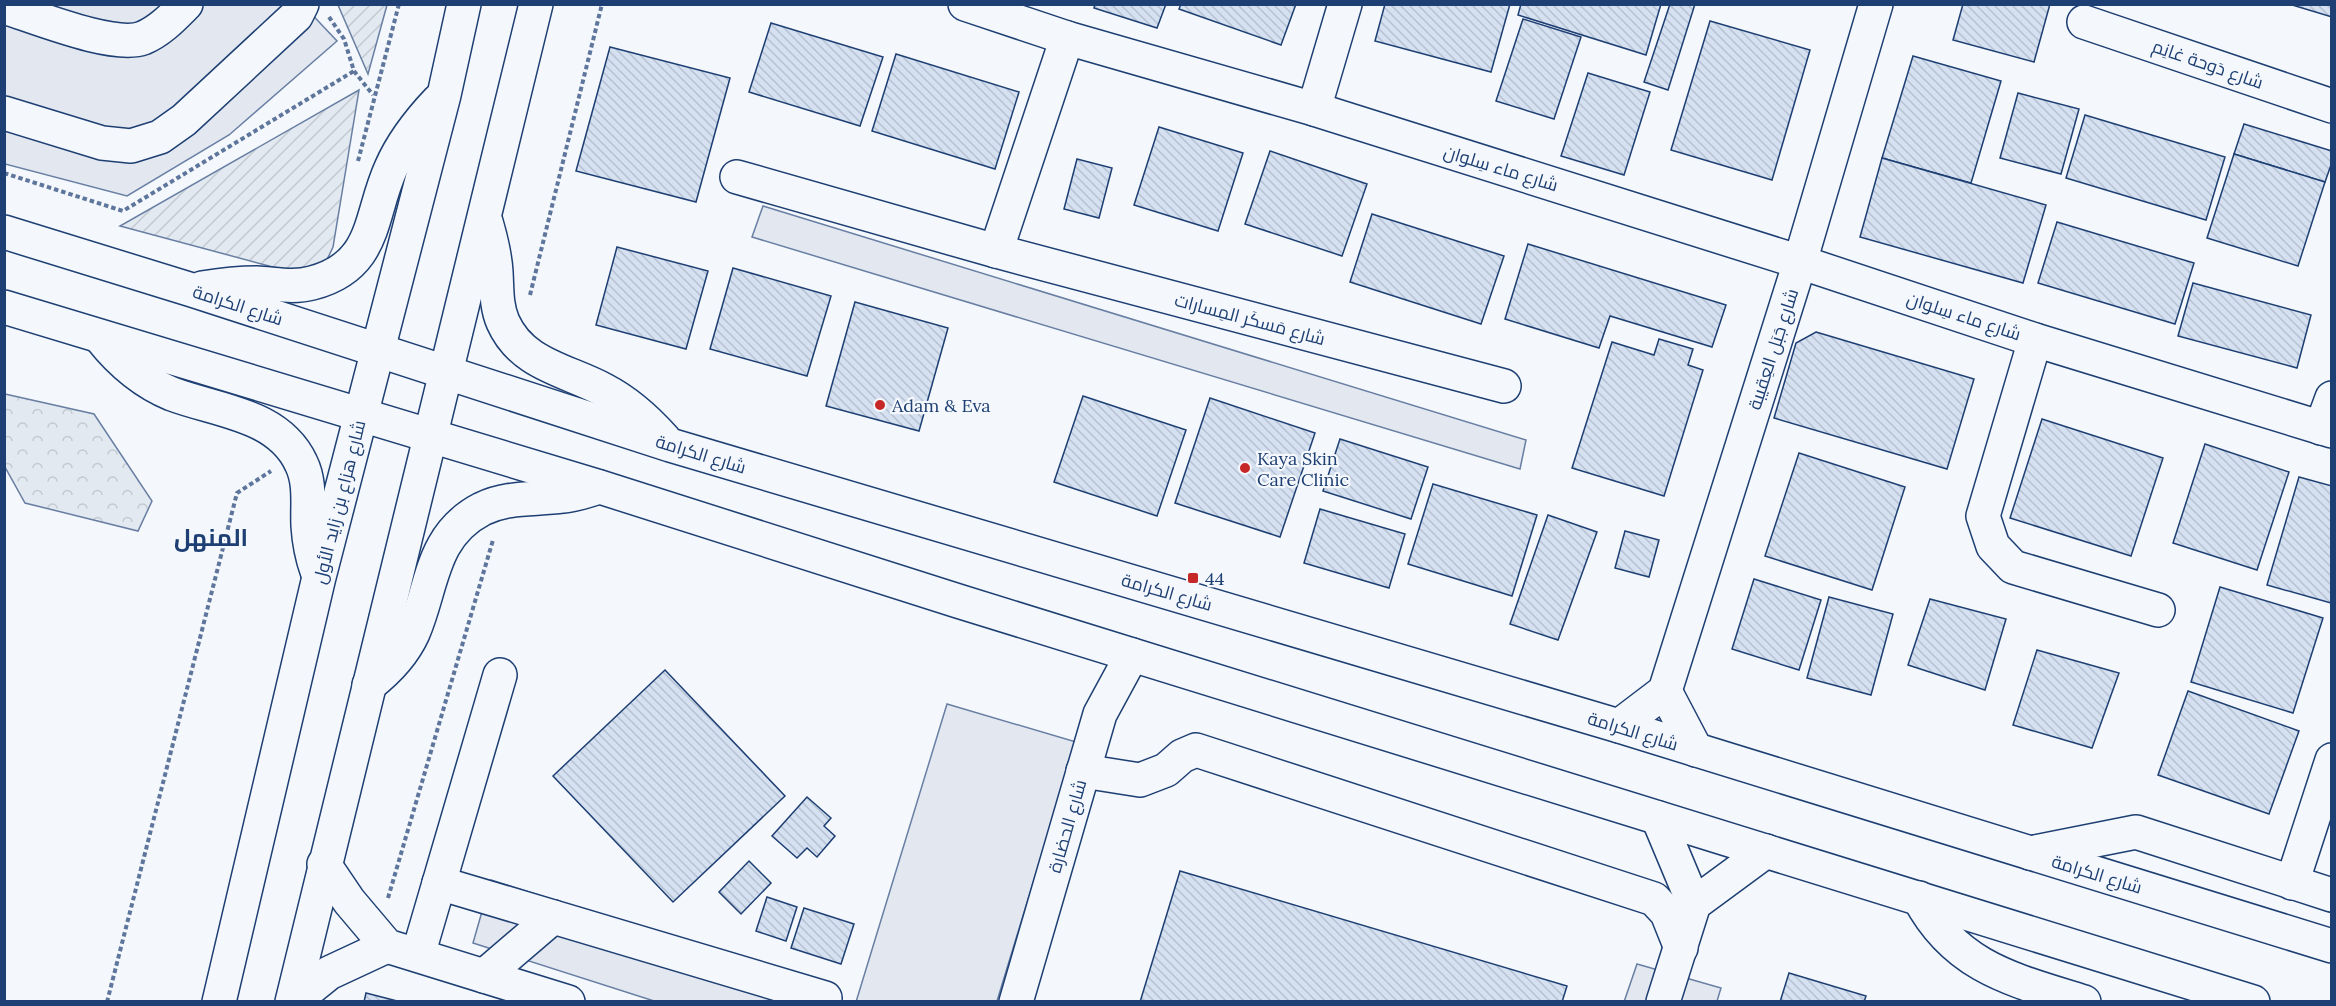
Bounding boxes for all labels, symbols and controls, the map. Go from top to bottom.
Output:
street label: شارع دَوحة غانِم [2149,34,2267,95]
street label: شارع ماء سِلوان [1441,140,1561,197]
street label: شارع الكرامة [190,280,286,331]
street label: شارع جَبَل العِقيبة [1743,286,1804,413]
street label: شارع ماء سِلوان [1904,287,2024,346]
street label: شارع مَسكَر المِسارات [1172,288,1328,351]
place label: Adam & Eva [891,394,991,417]
marker: Adam & Eva [873,398,887,412]
street label: شارع هزاع بن زايد الأول [308,418,371,587]
street label: شارع الكرامة [653,429,749,480]
place label: Kaya Skin Care Clinic [1257,447,1349,491]
marker: Kaya Skin Care Clinic [1238,461,1252,475]
district label: المنهل [174,522,248,553]
place label: 44 [1205,567,1225,590]
street label: شارع الكرامة [1119,568,1215,617]
marker: 44 [1186,571,1200,585]
street label: شارع الكرامة [1585,706,1681,757]
street label: شارع الحضارة [1043,777,1092,876]
street label: شارع الكرامة [2049,849,2145,900]

